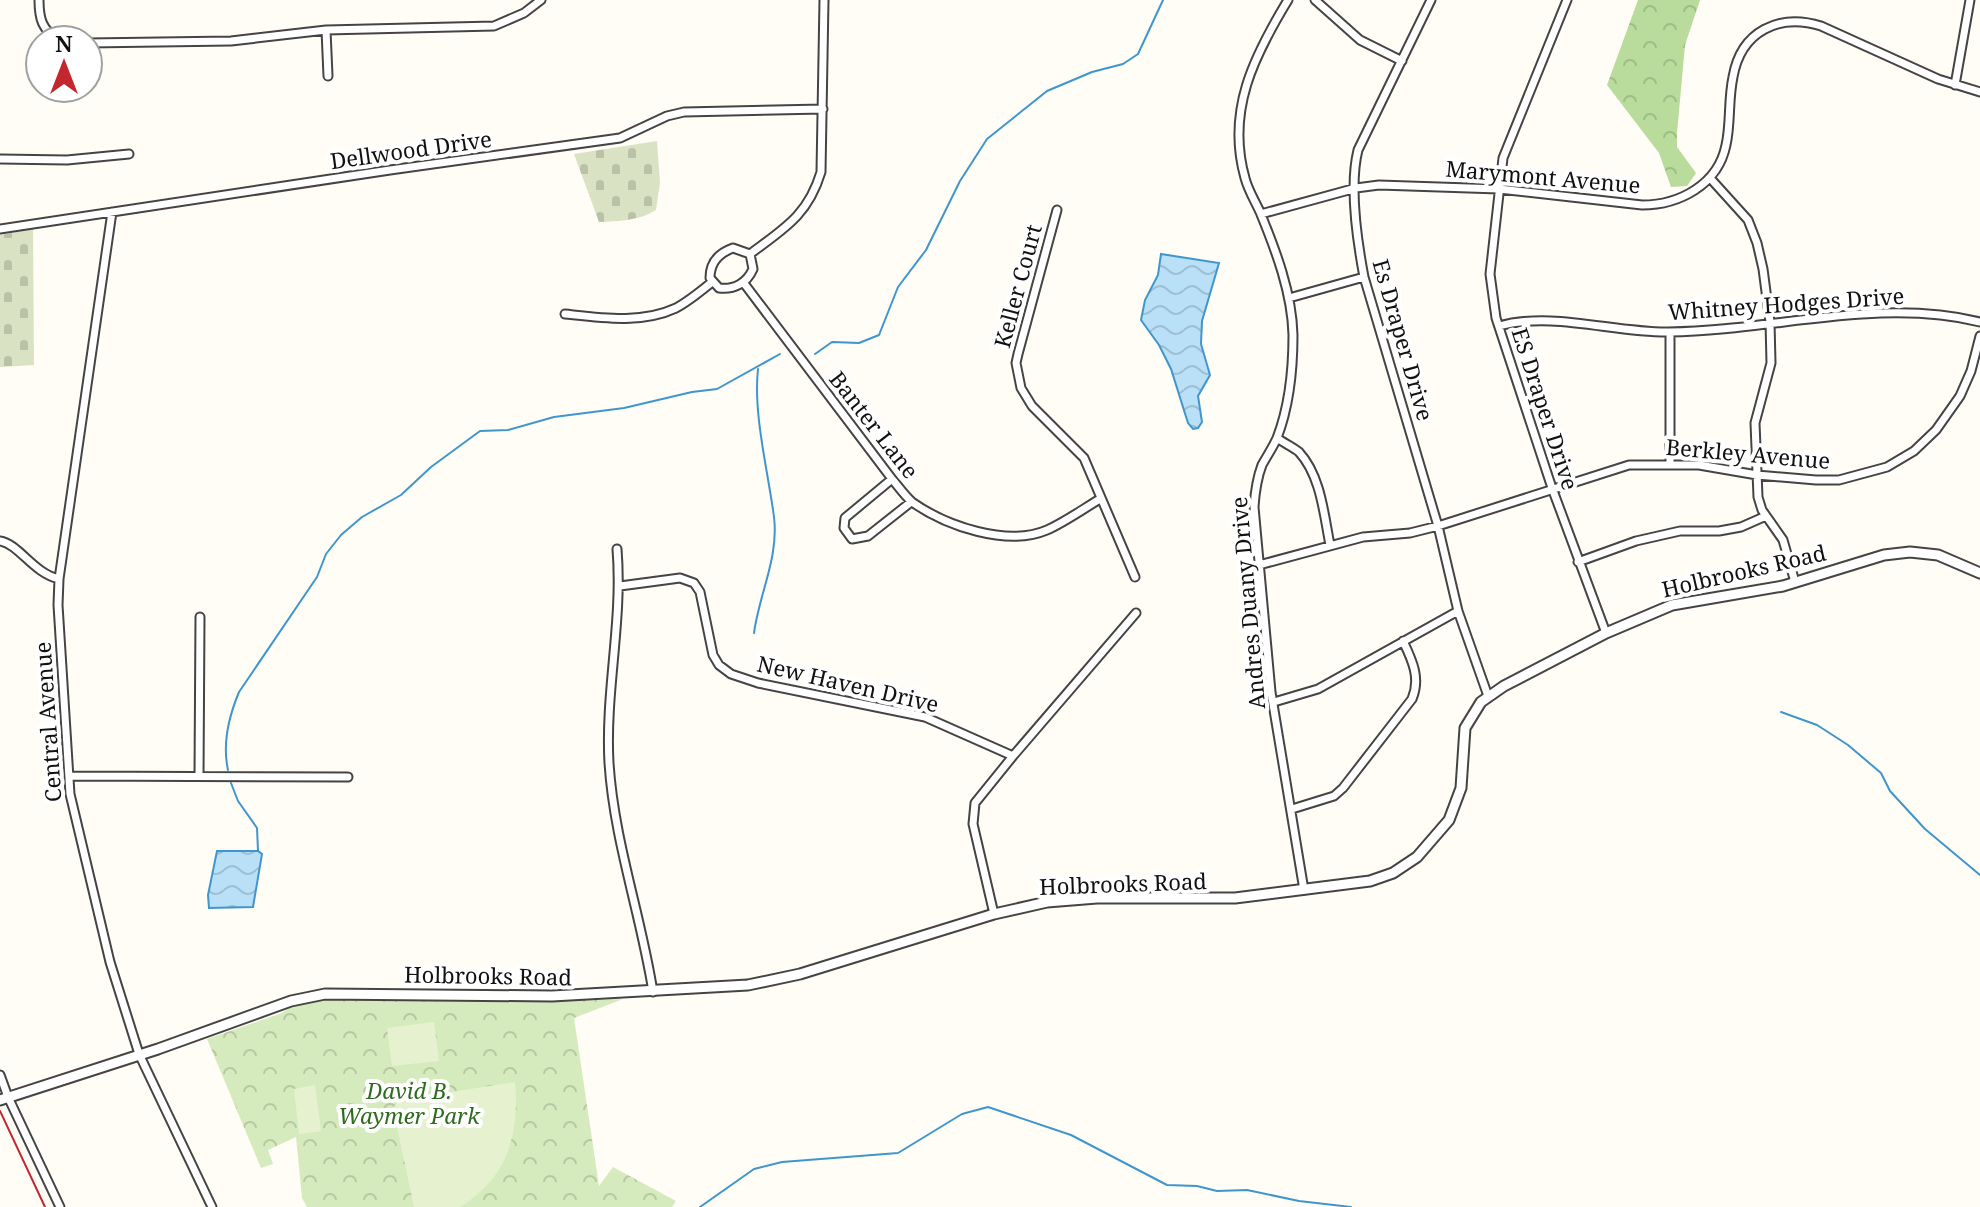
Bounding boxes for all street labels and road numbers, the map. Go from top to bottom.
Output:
street label: Dellwood Drive [328,123,494,175]
street label: Marymont Avenue [1444,153,1642,199]
street label: Keller Court [986,221,1048,351]
street label: Es Draper Drive [1367,255,1441,424]
street label: Whitney Hodges Drive [1667,280,1905,326]
street label: ES Draper Drive [1506,324,1586,494]
street label: Banter Lane [823,364,926,484]
street label: Berkley Avenue [1665,431,1831,475]
street label: Andres Duany Drive [1223,496,1271,711]
street label: Holbrooks Road [1659,536,1829,604]
street label: Central Avenue [26,641,68,803]
street label: New Haven Drive [755,648,942,718]
street label: Holbrooks Road [1039,865,1208,901]
street label: Holbrooks Road [404,959,573,991]

